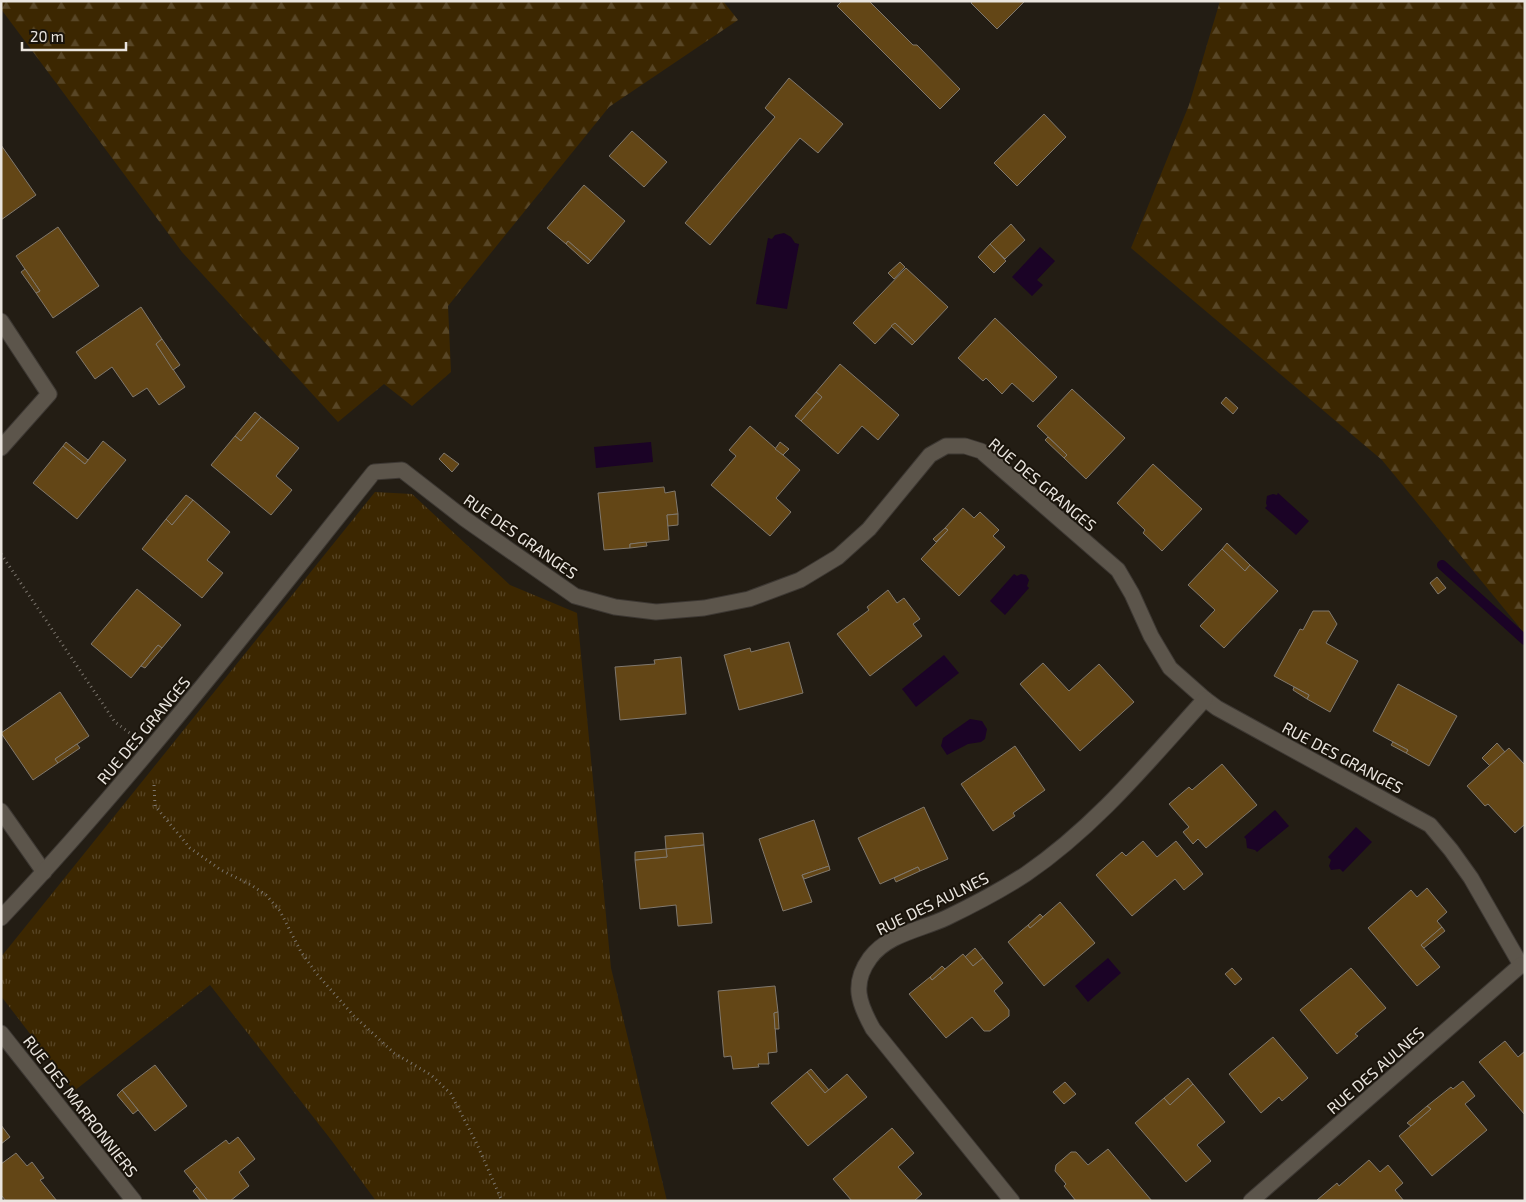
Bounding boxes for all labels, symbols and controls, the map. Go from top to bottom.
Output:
scale bar [22,20,126,52]
text: 20 m [30,27,64,45]
street label: RUE DES GRANGES [985,434,1101,534]
street label: RUE DES GRANGES [461,490,581,582]
street label: RUE DES GRANGES [93,672,193,788]
street label: RUE DES GRANGES [1279,717,1407,797]
street label: RUE DES AULNES [873,868,991,938]
street label: RUE DES AULNES [1322,1023,1428,1117]
street label: RUE DES MARRONNIERS [20,1032,142,1181]

